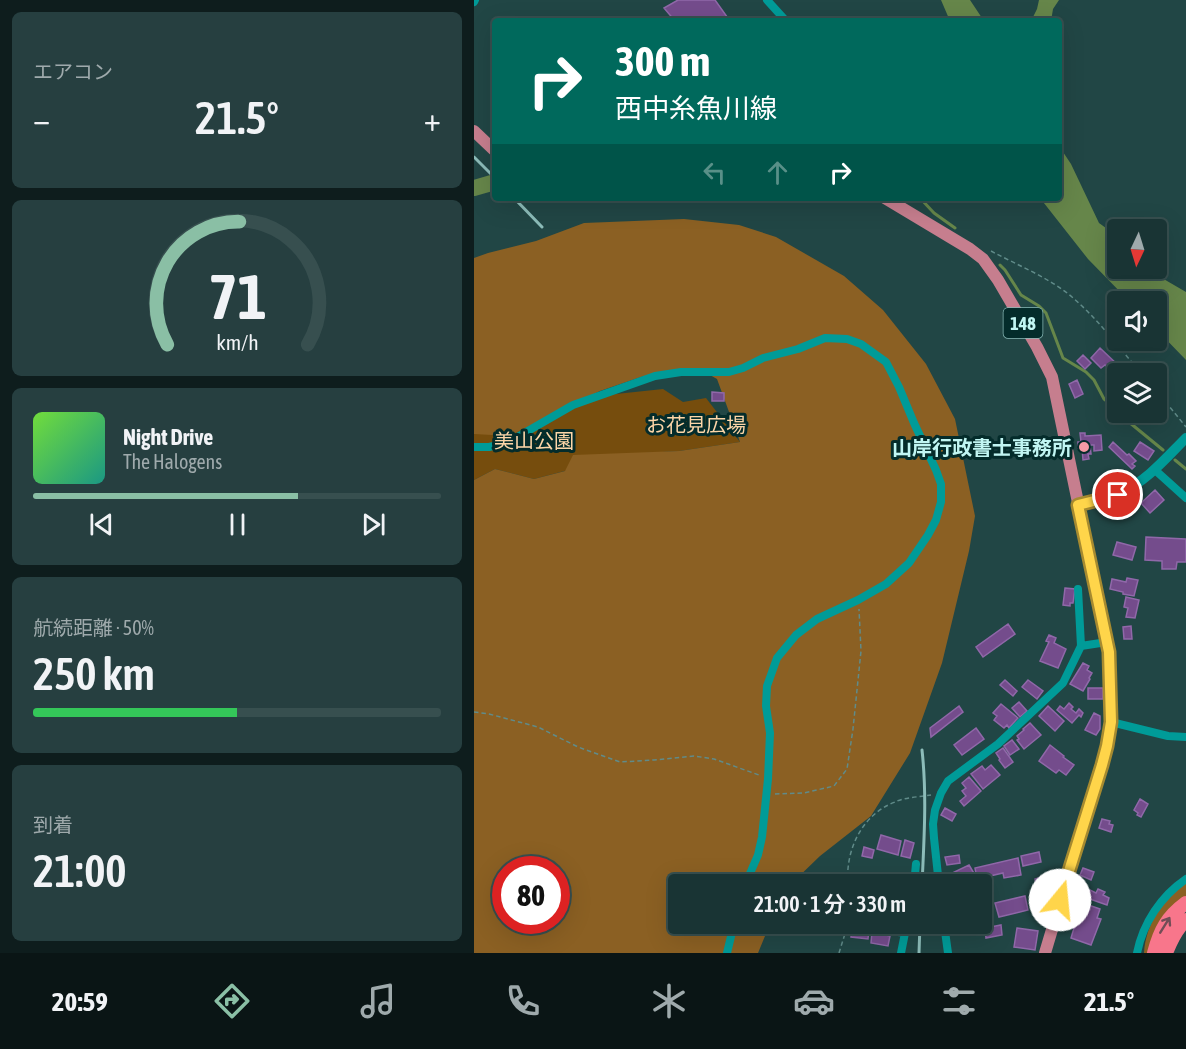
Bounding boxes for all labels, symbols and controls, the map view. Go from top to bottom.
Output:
text: 300 m [615,37,710,85]
icon: right [516,42,594,120]
text: エアコン [33,60,113,83]
text: 21.5° [195,92,279,144]
text: 西中糸魚川線 [615,93,777,124]
text: − [33,100,50,138]
text: + [424,100,441,138]
icon: left [698,156,731,189]
icon: ahead [761,156,794,189]
icon: right [824,156,857,189]
north arrow [1107,219,1167,279]
map controls [1107,219,1167,423]
text: 71 [208,261,266,332]
button: sound [1107,291,1167,351]
road number: 148 [1004,308,1042,338]
text: km/h [216,331,258,356]
button: layers [1107,363,1167,423]
park label: お花見広場 [646,413,746,436]
text: Night Drive [123,424,213,450]
park label: 美山公園 [494,429,574,452]
place label: 山岸行政書士事務所 [892,436,1072,459]
marker: 山岸行政書士事務所 [1077,440,1091,454]
text: The Halogens [123,450,222,473]
pin [1092,469,1143,520]
icon: arrive [1101,478,1134,511]
icon: previous [85,508,118,541]
icon: pause [221,508,254,541]
icon: next [357,508,390,541]
text: 航続距離 · 50% [33,616,154,639]
text: 250 km [33,648,155,700]
text: 到着 [33,813,73,836]
text: 21:00 [33,845,127,897]
speed limit sign: 80 [492,856,570,934]
position arrow [1028,868,1092,932]
text: 21:00 · 1 分 · 330 m [754,891,906,917]
one-way arrow [1160,917,1172,934]
icon: directions [211,980,253,1022]
icon: music [357,980,399,1022]
icon: phone [502,980,544,1022]
icon: climate [648,980,690,1022]
icon: car [793,980,835,1022]
icon: filters [938,980,980,1022]
text: 20:59 [52,986,108,1017]
text: 21.5° [1084,986,1134,1017]

